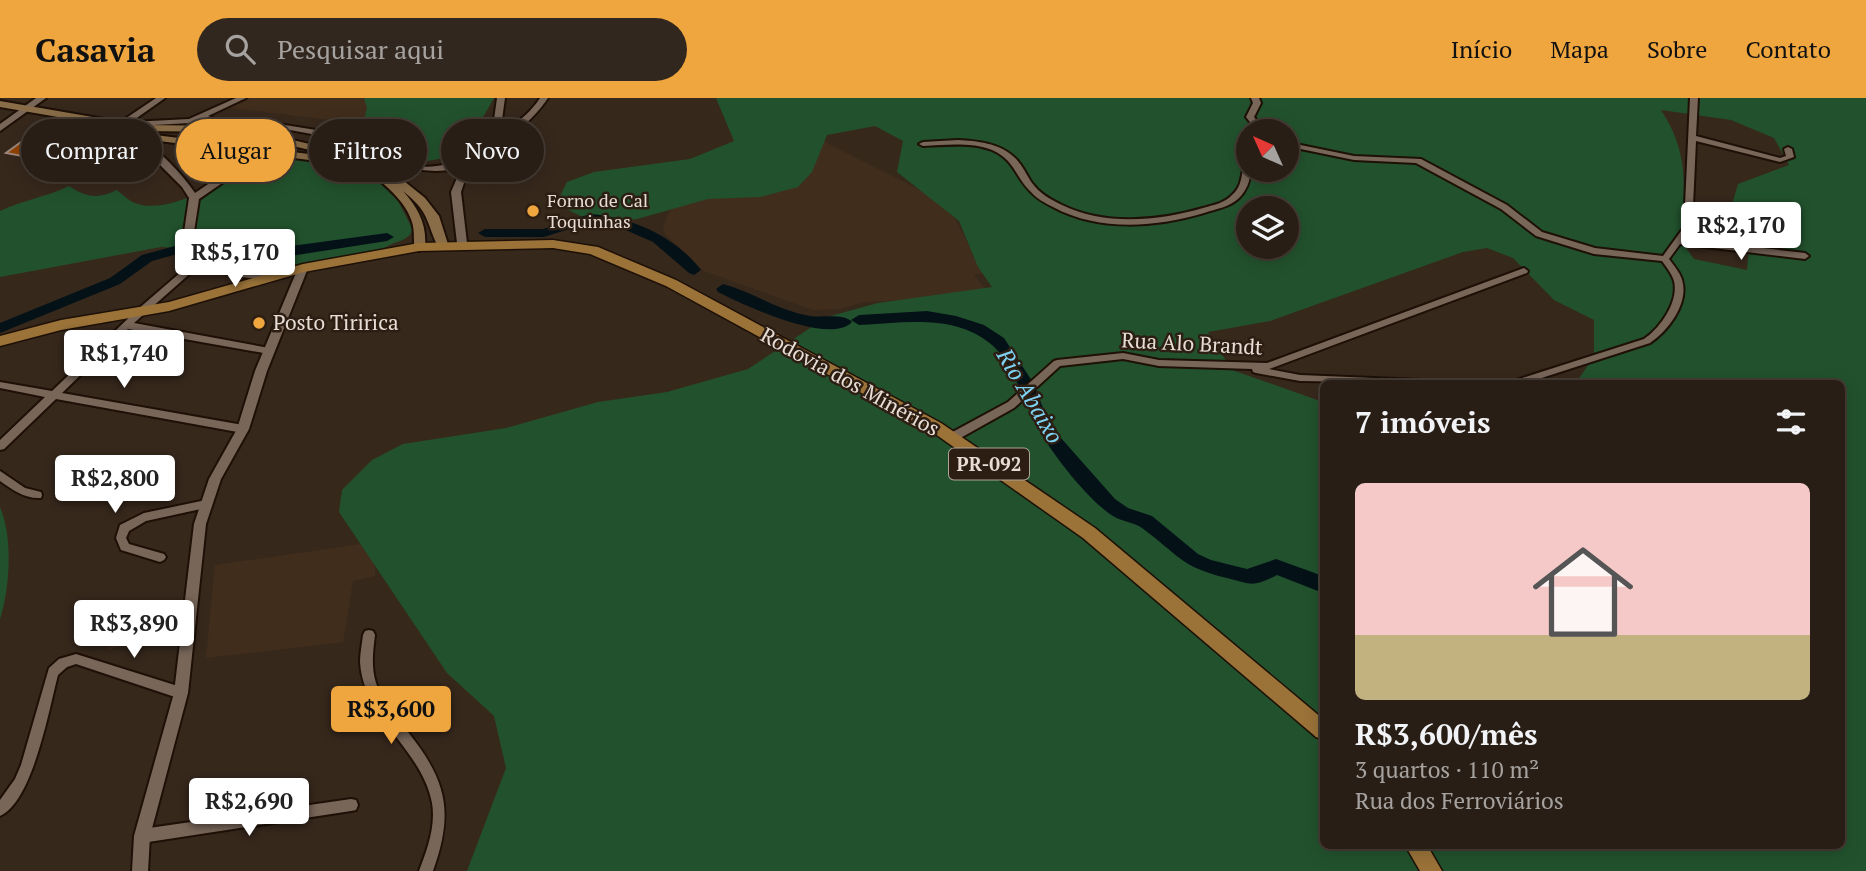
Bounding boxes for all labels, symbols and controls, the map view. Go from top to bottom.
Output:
search box [197,18,687,81]
text: Casavia [35,28,155,71]
icon: search [221,30,259,68]
text: Pesquisar aqui [277,32,444,66]
text: Início [1451,33,1512,65]
text: Mapa [1550,33,1609,65]
text: Sobre [1647,33,1707,65]
text: Contato [1745,33,1831,65]
chip: Comprar [21,119,162,182]
chip: Alugar [176,119,295,182]
chip: Filtros [309,119,427,182]
chip: Novo [441,119,544,182]
north arrow [1236,119,1298,182]
map controls [1236,119,1299,259]
place label: Forno de Cal Toquinhas [547,188,648,233]
button: layers [1236,196,1299,259]
pin: R$2,170 [1676,202,1806,262]
marker: Forno de Cal Toquinhas [525,203,541,219]
text: R$2,170 [1697,209,1785,240]
pin: R$5,170 [170,230,300,289]
text: R$5,170 [191,236,279,267]
place label: Posto Tiririca [273,308,399,336]
marker: Posto Tiririca [251,315,267,331]
street label: Rodovia dos Minérios [756,320,945,442]
street label: Rua Alo Brandt [1121,325,1264,361]
pin: R$1,740 [59,330,189,390]
text: R$1,740 [80,337,168,368]
water label: Rio Abaixo [989,342,1071,449]
text: 7 imóveis [1355,402,1490,442]
icon: filters [1772,403,1810,441]
road number: PR-092 [949,448,1029,480]
pin: R$2,800 [50,456,180,515]
text: R$2,800 [71,462,159,493]
icon: home [1520,529,1646,655]
pin: R$3,890 [69,601,199,660]
text: R$3,890 [90,607,178,638]
pin: R$3,600 [326,686,456,746]
text: R$3,600 [347,693,435,724]
text: R$3,600/mês [1355,714,1538,754]
text: 3 quartos · 110 m² [1355,754,1539,785]
pin: R$2,690 [184,778,314,838]
text: R$2,690 [205,785,293,816]
text: Rua dos Ferroviários [1355,785,1564,816]

